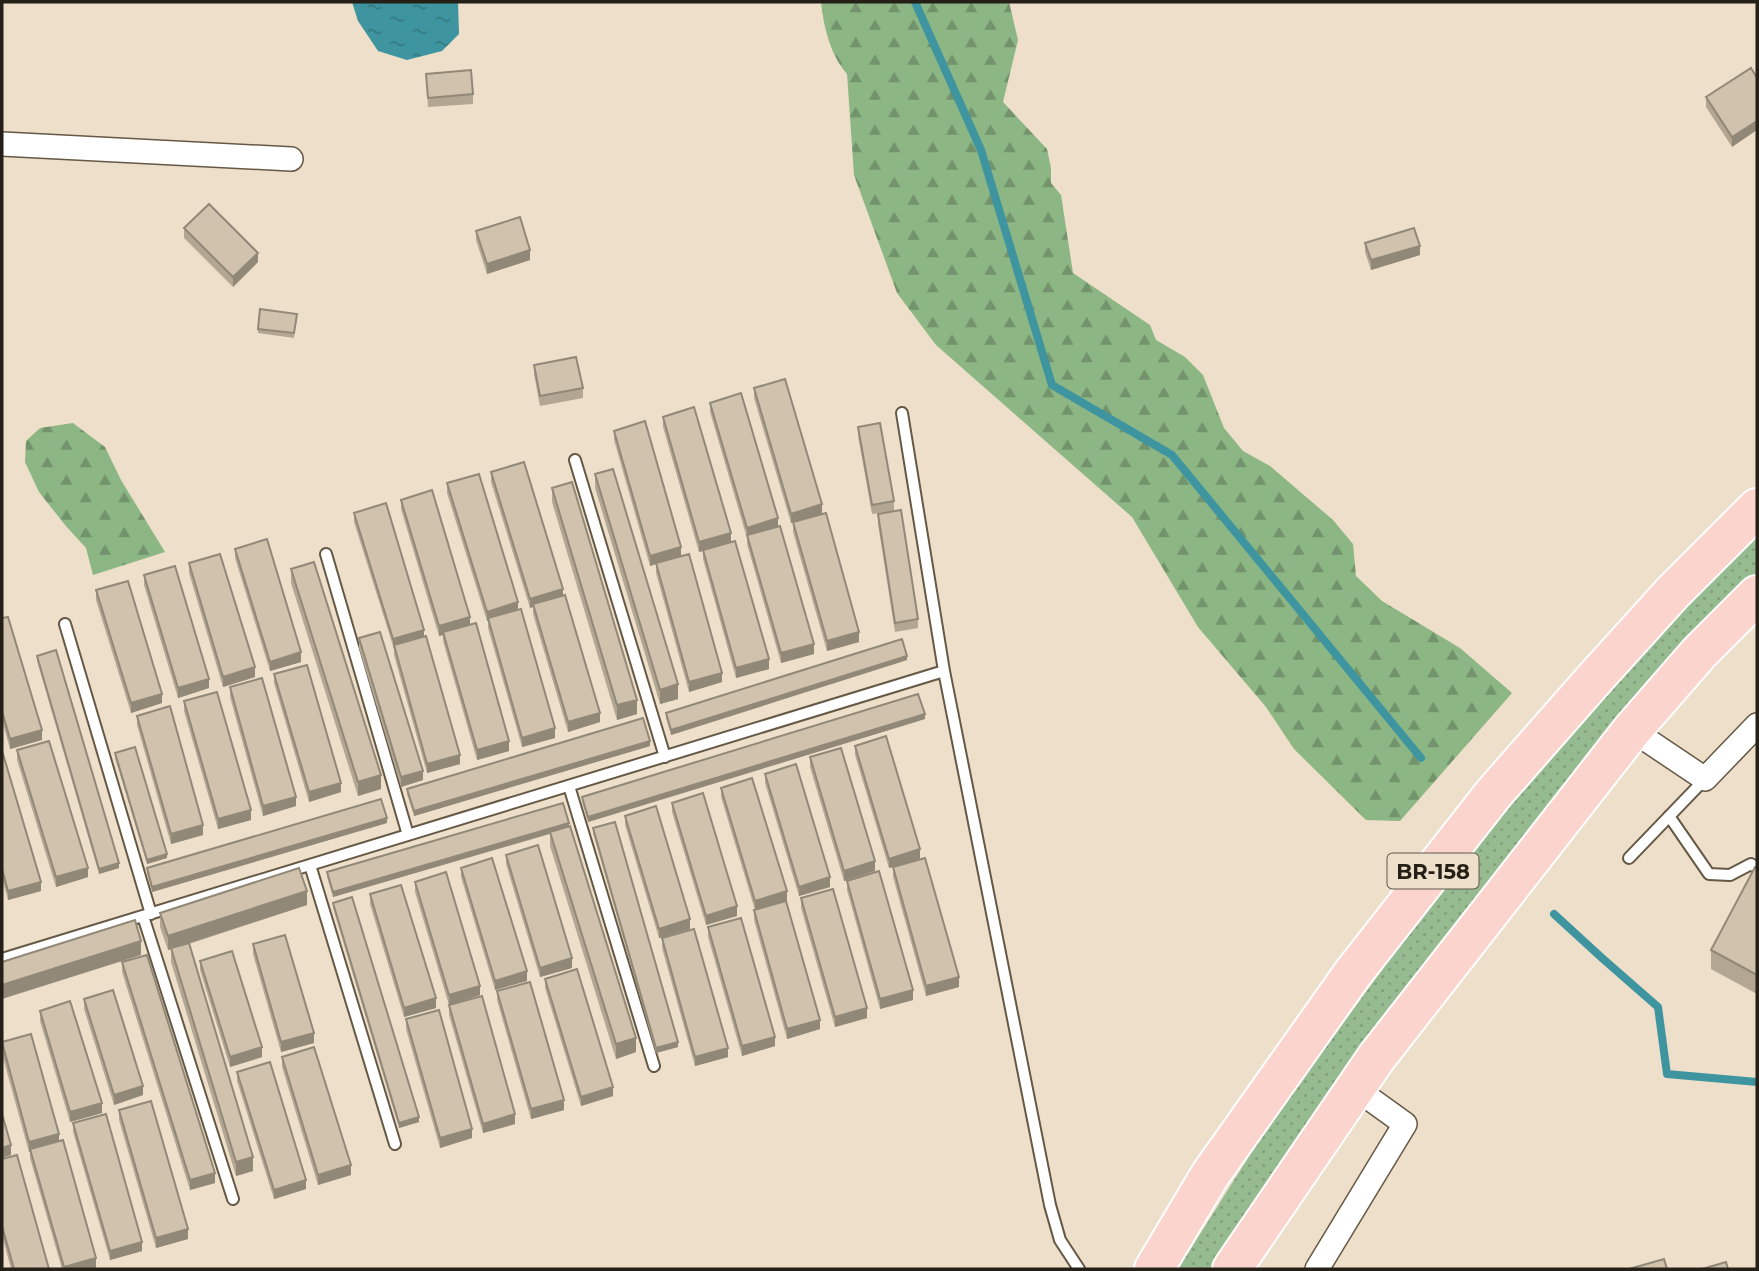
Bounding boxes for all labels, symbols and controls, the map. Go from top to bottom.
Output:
road number: BR-158 [1388,854,1478,888]

